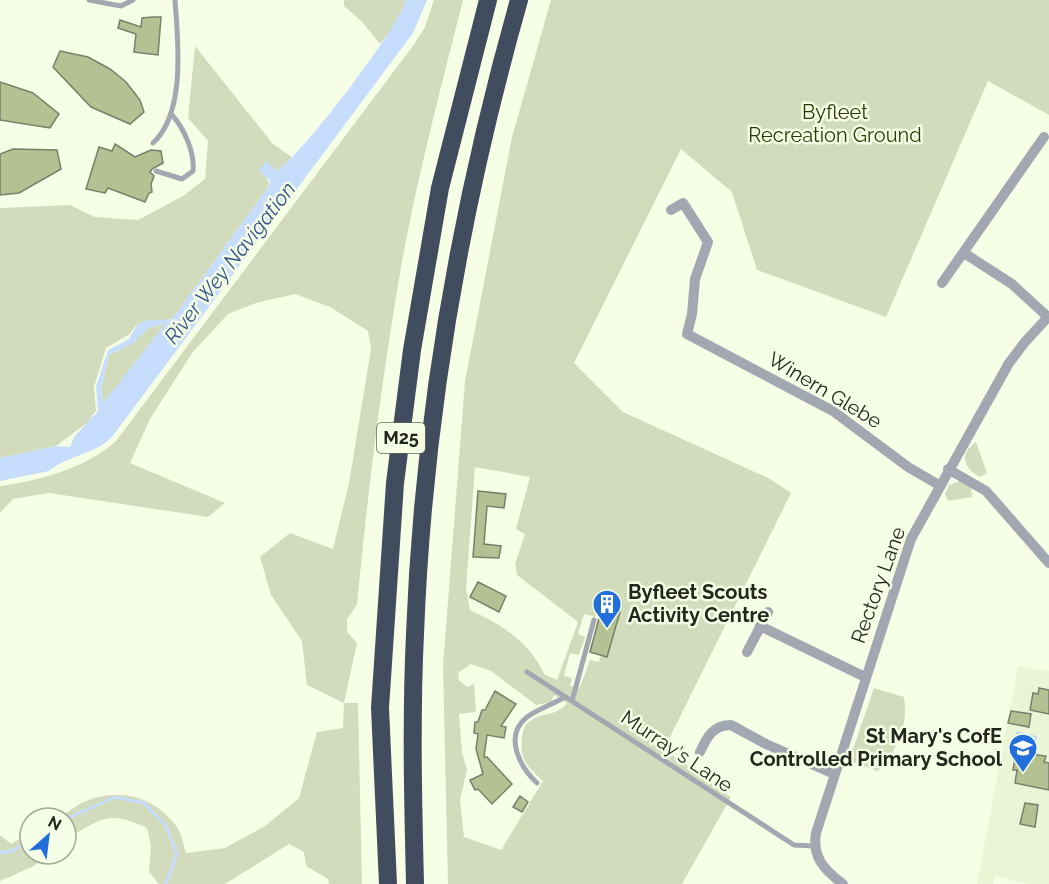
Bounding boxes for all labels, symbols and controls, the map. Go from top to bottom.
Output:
park label: Byfleet Recreation Ground [748,100,922,147]
water label: River Wey Navigation [159,177,301,349]
street label: Winern Glebe [764,347,886,433]
road number: M25 [377,423,425,453]
street label: Rectory Lane [846,523,910,647]
place label: Byfleet Scouts Activity Centre [628,580,769,627]
building icon: Byfleet Scouts Activity Centre [591,588,623,630]
street label: Murray's Lane [617,705,738,797]
place label: St Mary's CofE Controlled Primary School [750,724,1003,771]
school or university icon: St Mary's CofE Controlled Primary School [1007,732,1039,774]
north arrow [18,806,78,866]
text: N [45,812,65,834]

